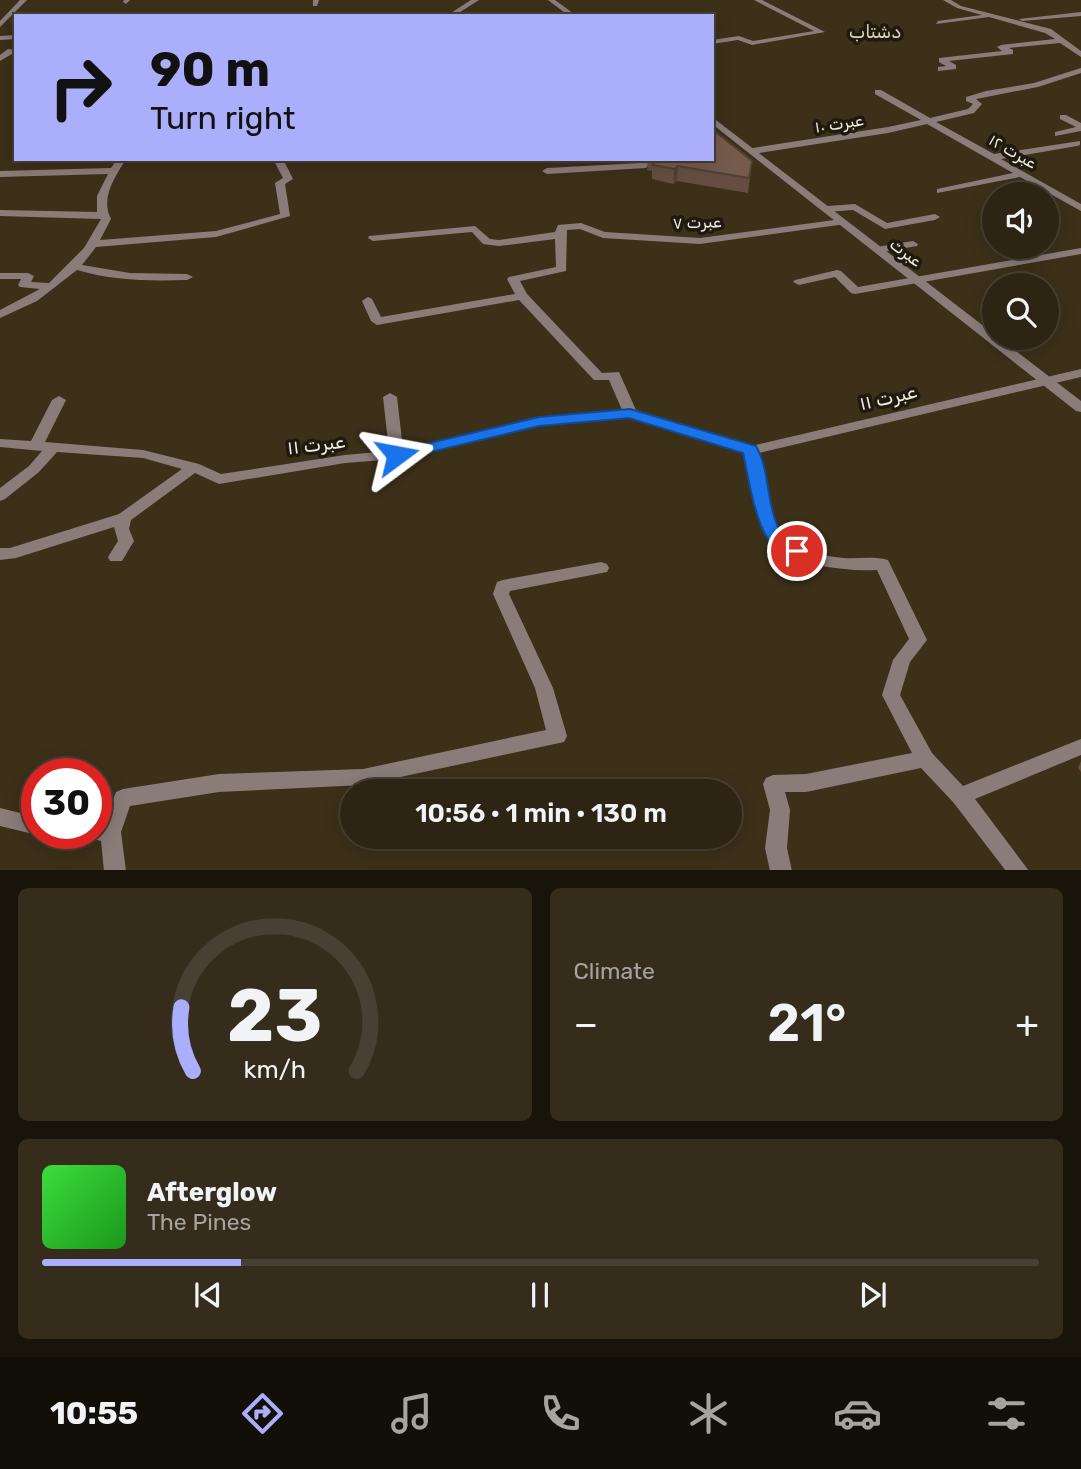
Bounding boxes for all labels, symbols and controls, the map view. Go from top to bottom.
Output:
district label: دشتاب [849,21,901,43]
text: 90 m [150,40,270,98]
icon: right [35,42,126,133]
text: Turn right [150,99,295,137]
street label: عبرت ۱۰ [813,110,865,138]
street label: عبرت ۱۲ [985,130,1040,174]
map controls [982,182,1059,350]
button: sound [982,182,1059,259]
street label: عبرت ۷ [672,212,722,234]
street label: عبرت [885,234,926,272]
button: search [982,273,1059,350]
street label: عبرت ۱۱ [857,380,919,415]
position arrow [360,418,434,492]
street label: عبرت ۱۱ [286,430,346,459]
pin [767,521,827,581]
icon: arrive [778,532,816,570]
speed limit sign: 30 [21,758,112,849]
text: 10:56 · 1 min · 130 m [415,798,667,829]
text: Climate [574,957,655,985]
text: 23 [227,973,322,1059]
text: 21° [767,992,846,1054]
text: − [574,1001,598,1047]
text: + [1015,1001,1039,1047]
text: km/h [244,1054,306,1083]
text: Afterglow [147,1177,277,1208]
text: The Pines [147,1208,251,1236]
icon: previous [189,1276,227,1314]
icon: pause [521,1276,559,1314]
icon: next [854,1276,892,1314]
icon: directions [238,1389,287,1438]
icon: music [387,1389,436,1438]
icon: phone [536,1389,585,1438]
icon: climate [684,1389,733,1438]
icon: car [833,1389,882,1438]
icon: filters [982,1389,1031,1438]
text: 10:55 [50,1394,138,1432]

